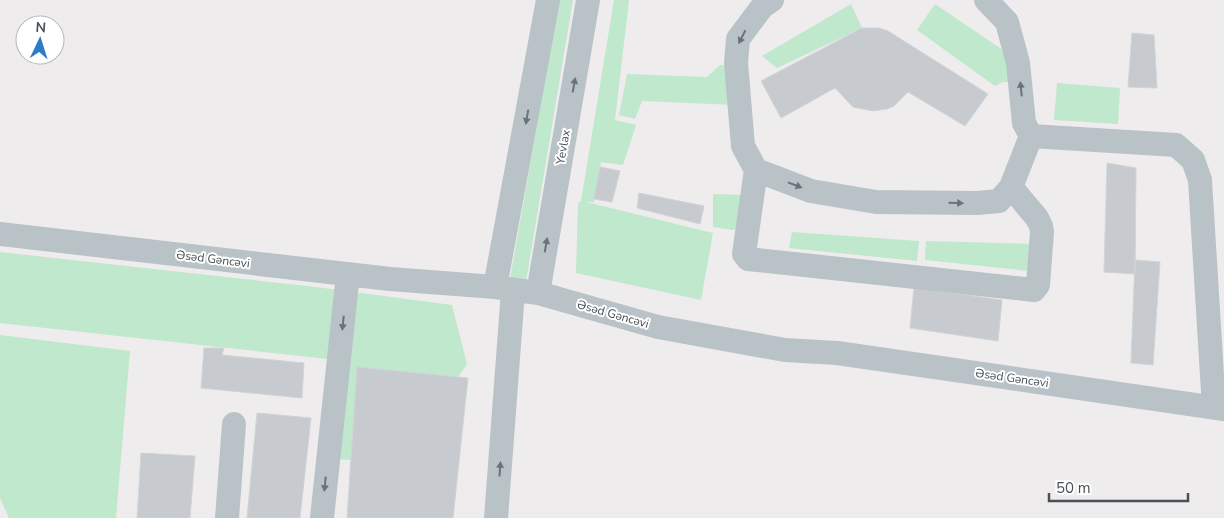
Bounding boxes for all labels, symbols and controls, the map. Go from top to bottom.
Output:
north arrow [15,15,65,65]
text: N [35,18,47,37]
one-way arrow [737,30,745,44]
one-way arrow [570,77,578,93]
one-way arrow [1017,81,1025,97]
one-way arrow [522,109,530,125]
street label: Yevlax [552,128,574,167]
one-way arrow [788,181,803,189]
one-way arrow [948,199,964,207]
one-way arrow [543,237,551,253]
street label: Əsəd Gəncəvi [175,247,251,271]
street label: Əsəd Gəncəvi [575,296,651,332]
one-way arrow [339,315,347,331]
street label: Əsəd Gəncəvi [974,365,1050,391]
one-way arrow [496,461,504,477]
scale bar [1049,470,1188,502]
one-way arrow [321,477,329,493]
text: 50 m [1056,478,1091,498]

